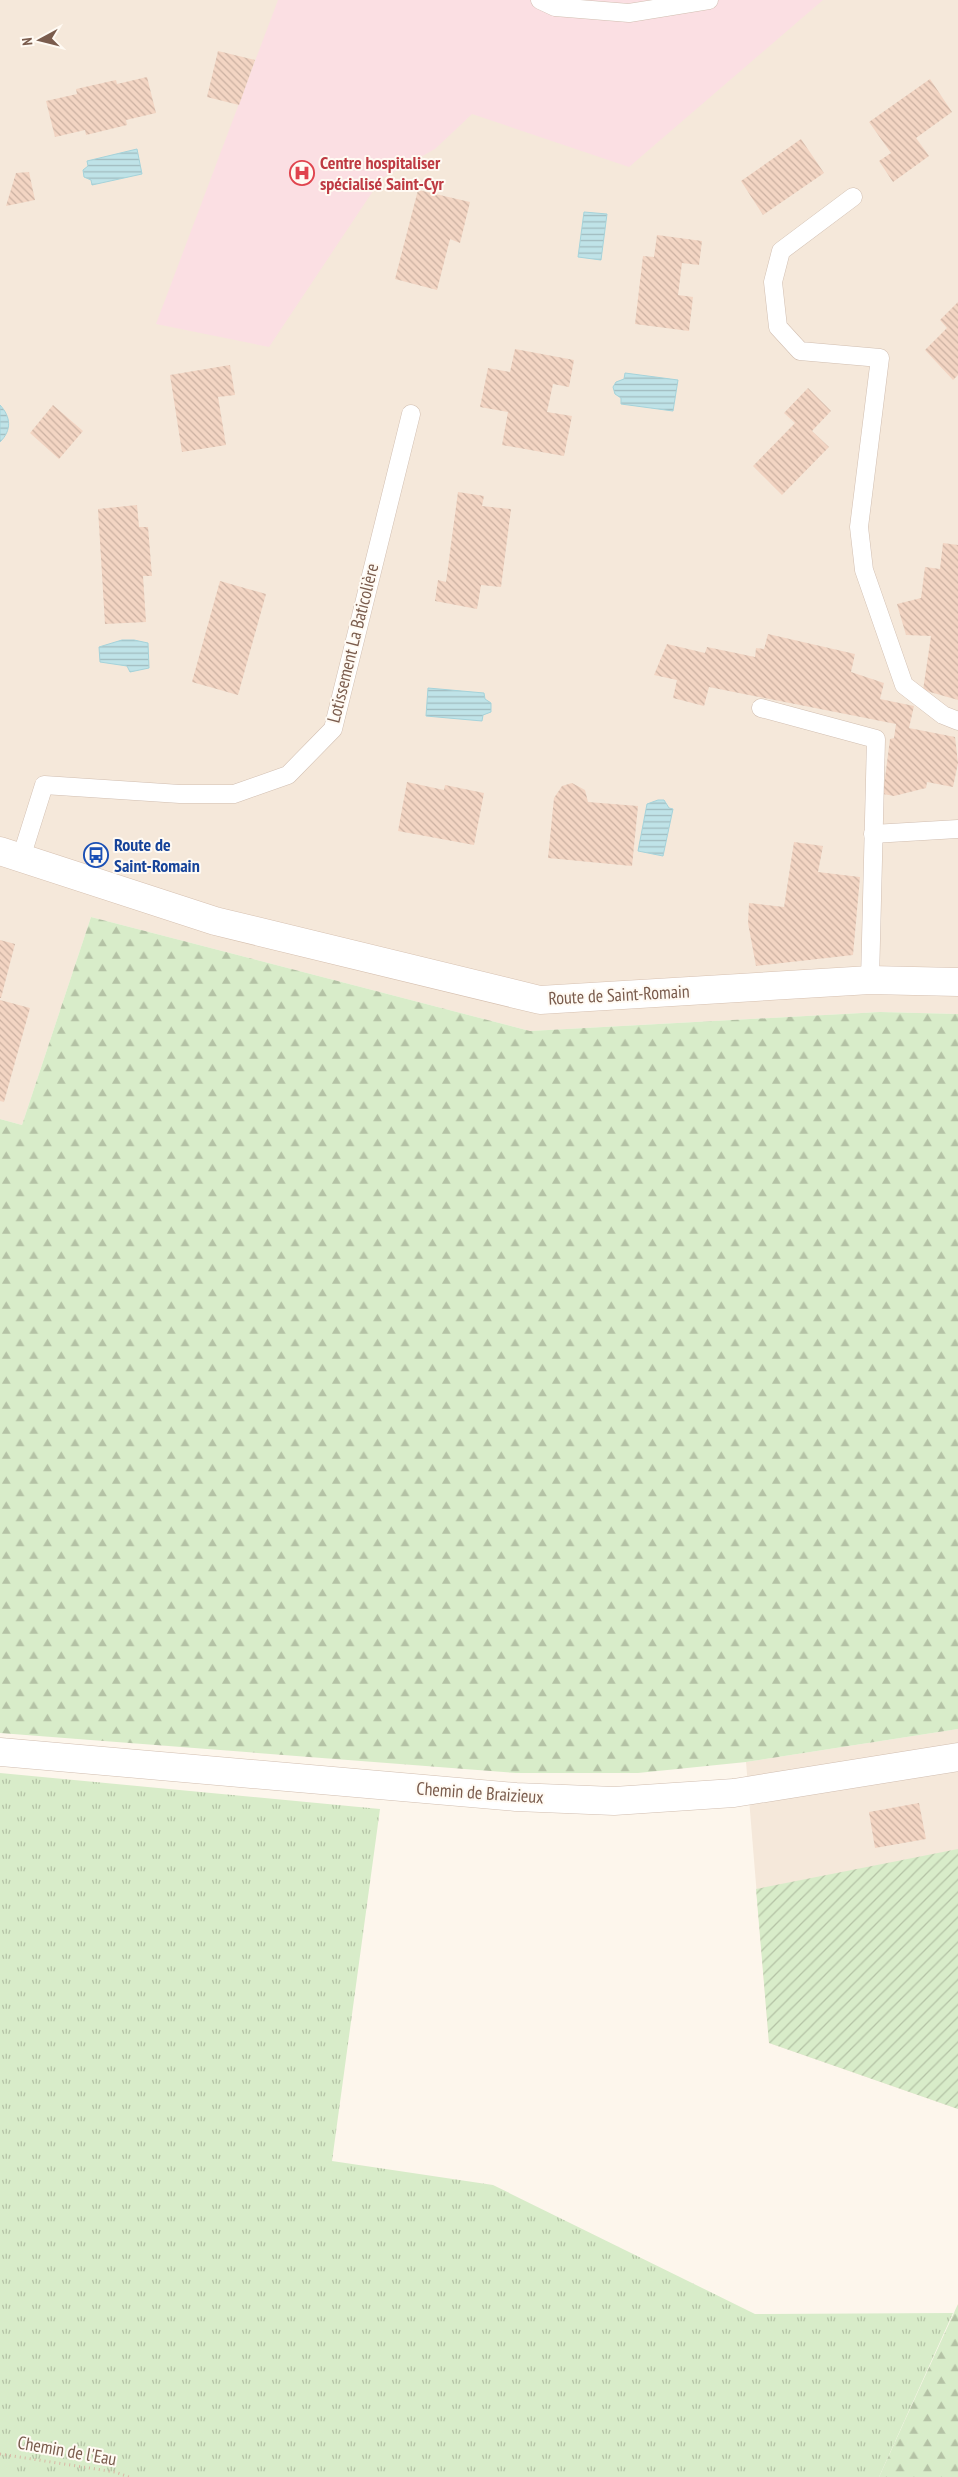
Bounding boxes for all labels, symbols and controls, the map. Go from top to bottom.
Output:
north arrow [15,15,65,65]
text: N [18,37,36,46]
place label: Centre hospitaliser spécialisé Saint-Cyr [320,151,444,195]
hospital icon: Centre hospitaliser spécialisé Saint-Cyr [289,160,315,186]
street label: Lotissement La Baticolière [322,561,383,725]
place label: Route de Saint-Romain [114,833,200,877]
bus stop icon: Route de Saint-Romain [83,842,109,868]
street label: Route de Saint-Romain [548,979,690,1010]
street label: Chemin de Braizieux [416,1777,545,1808]
street label: Chemin de l'Eau [16,2430,118,2471]

